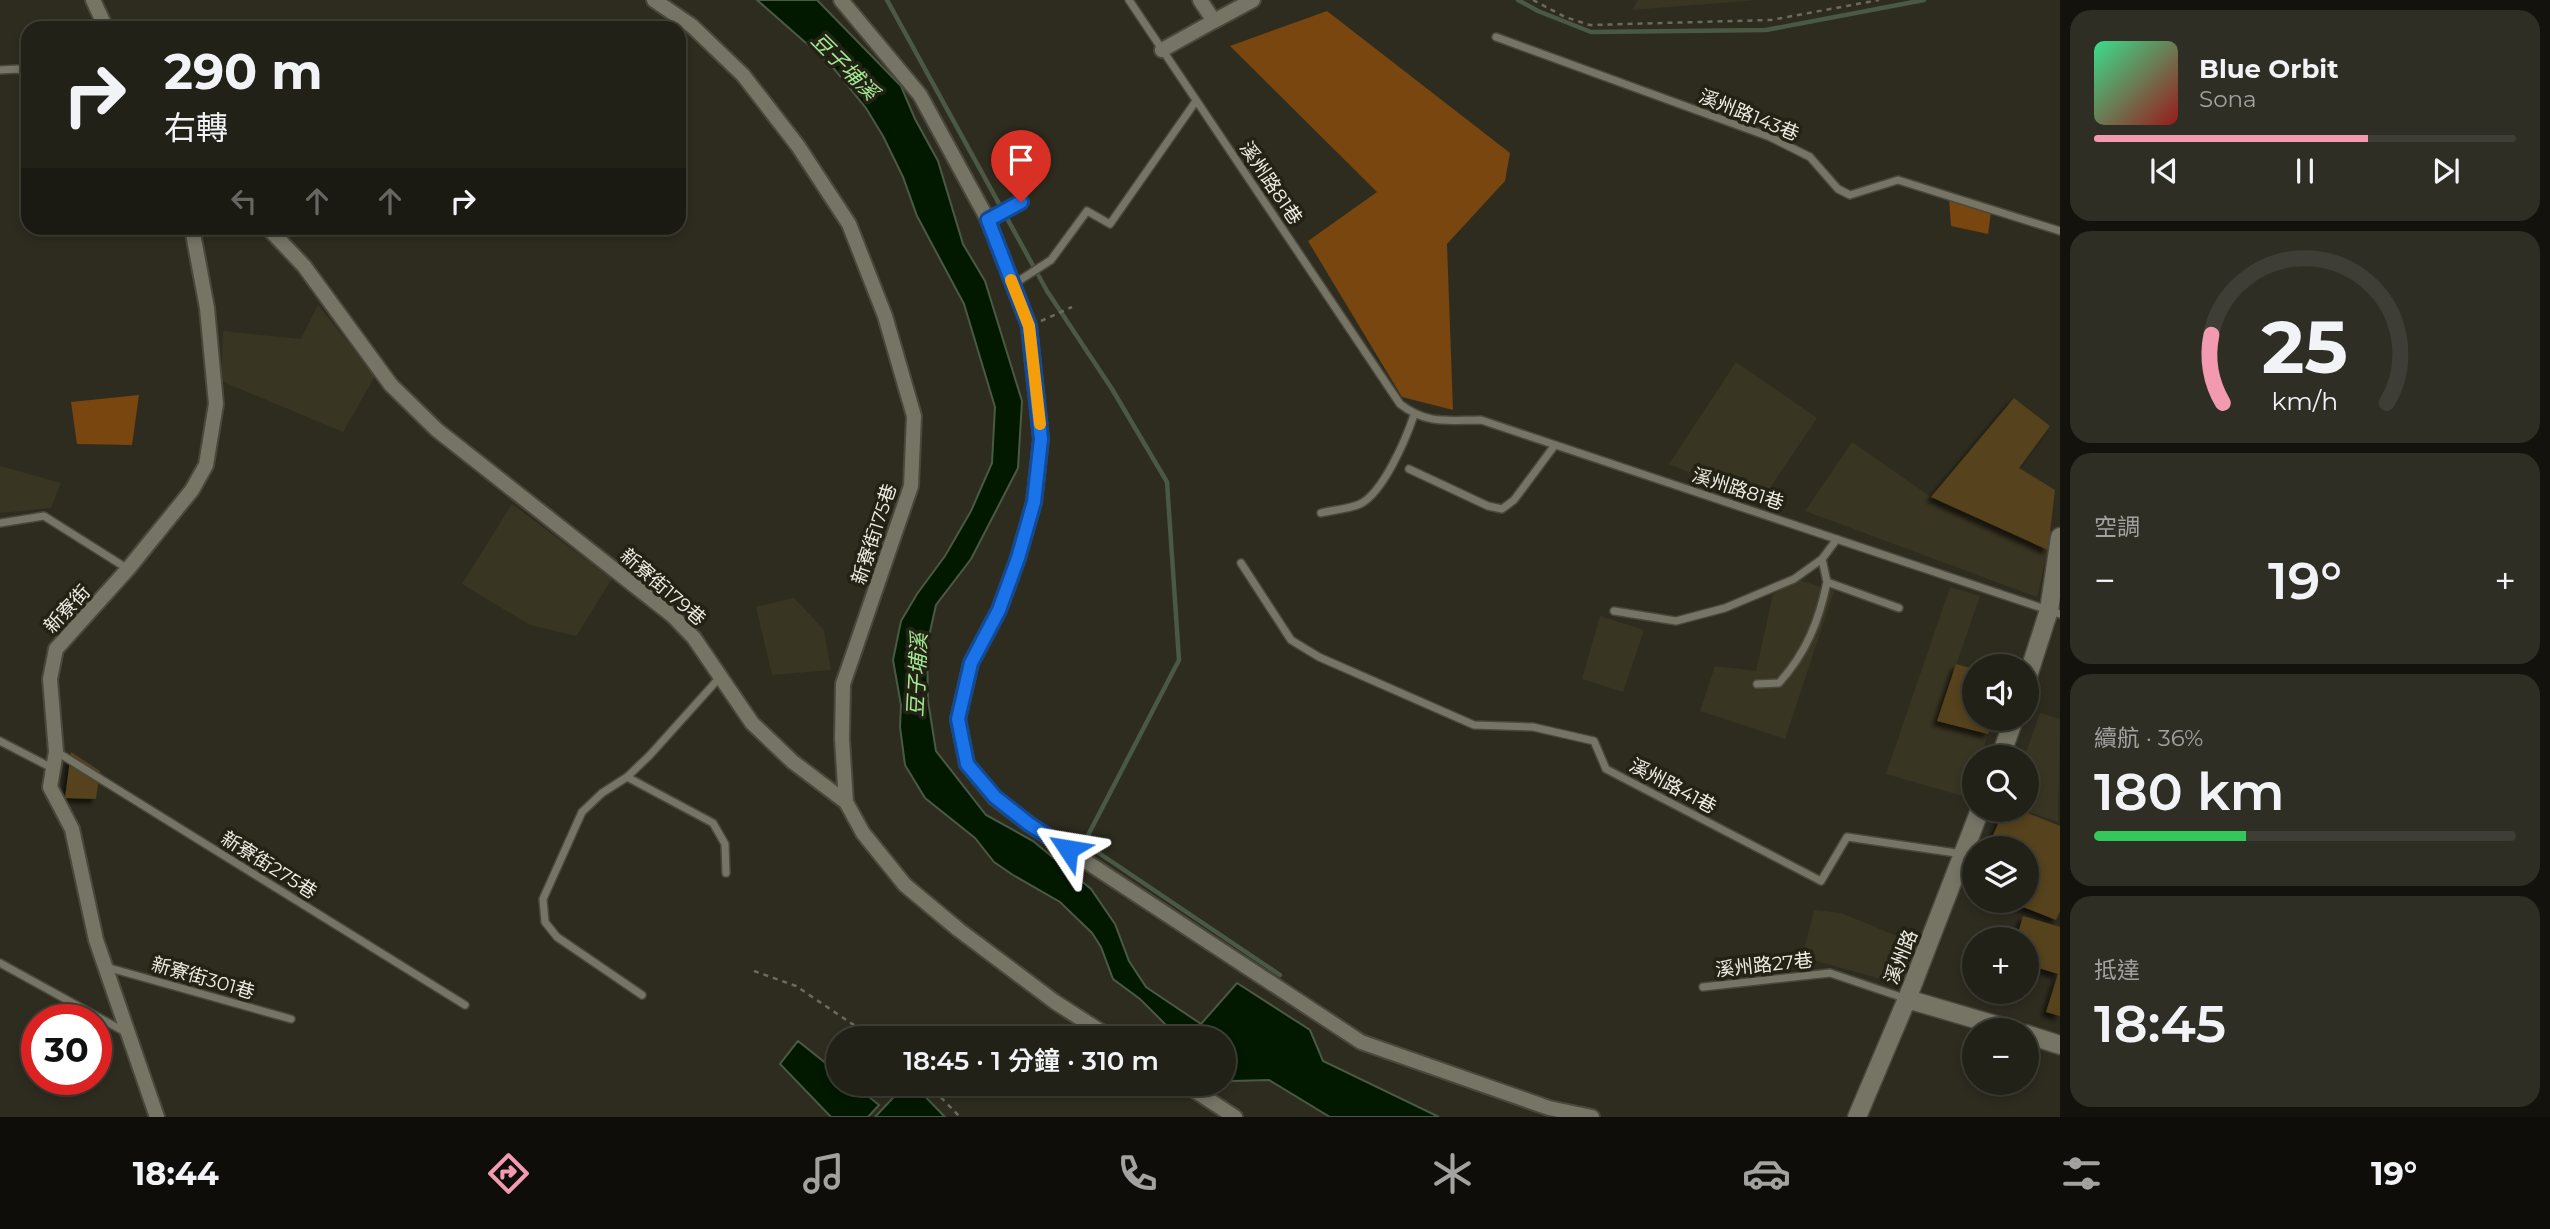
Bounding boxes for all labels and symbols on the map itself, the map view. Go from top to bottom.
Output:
water label: 豆子埔溪 [806,27,886,107]
street label: 溪州路143巷 [1696,85,1802,145]
pin [991,130,1051,202]
street label: 溪州路81巷 [1235,137,1307,229]
street label: 溪州路81巷 [1689,463,1787,515]
street label: 新寮街175巷 [847,481,901,587]
street label: 新寮街179巷 [616,544,710,630]
street label: 新寮街 [39,580,95,638]
water label: 豆子埔溪 [902,629,932,718]
street label: 溪州路41巷 [1626,754,1720,818]
position arrow [1031,812,1105,886]
street label: 新寮街275巷 [217,827,321,903]
street label: 溪州路 [1880,926,1922,988]
street label: 溪州路27巷 [1714,948,1814,982]
street label: 新寮街301巷 [149,952,257,1004]
speed limit sign: 30 [21,1004,112,1095]

